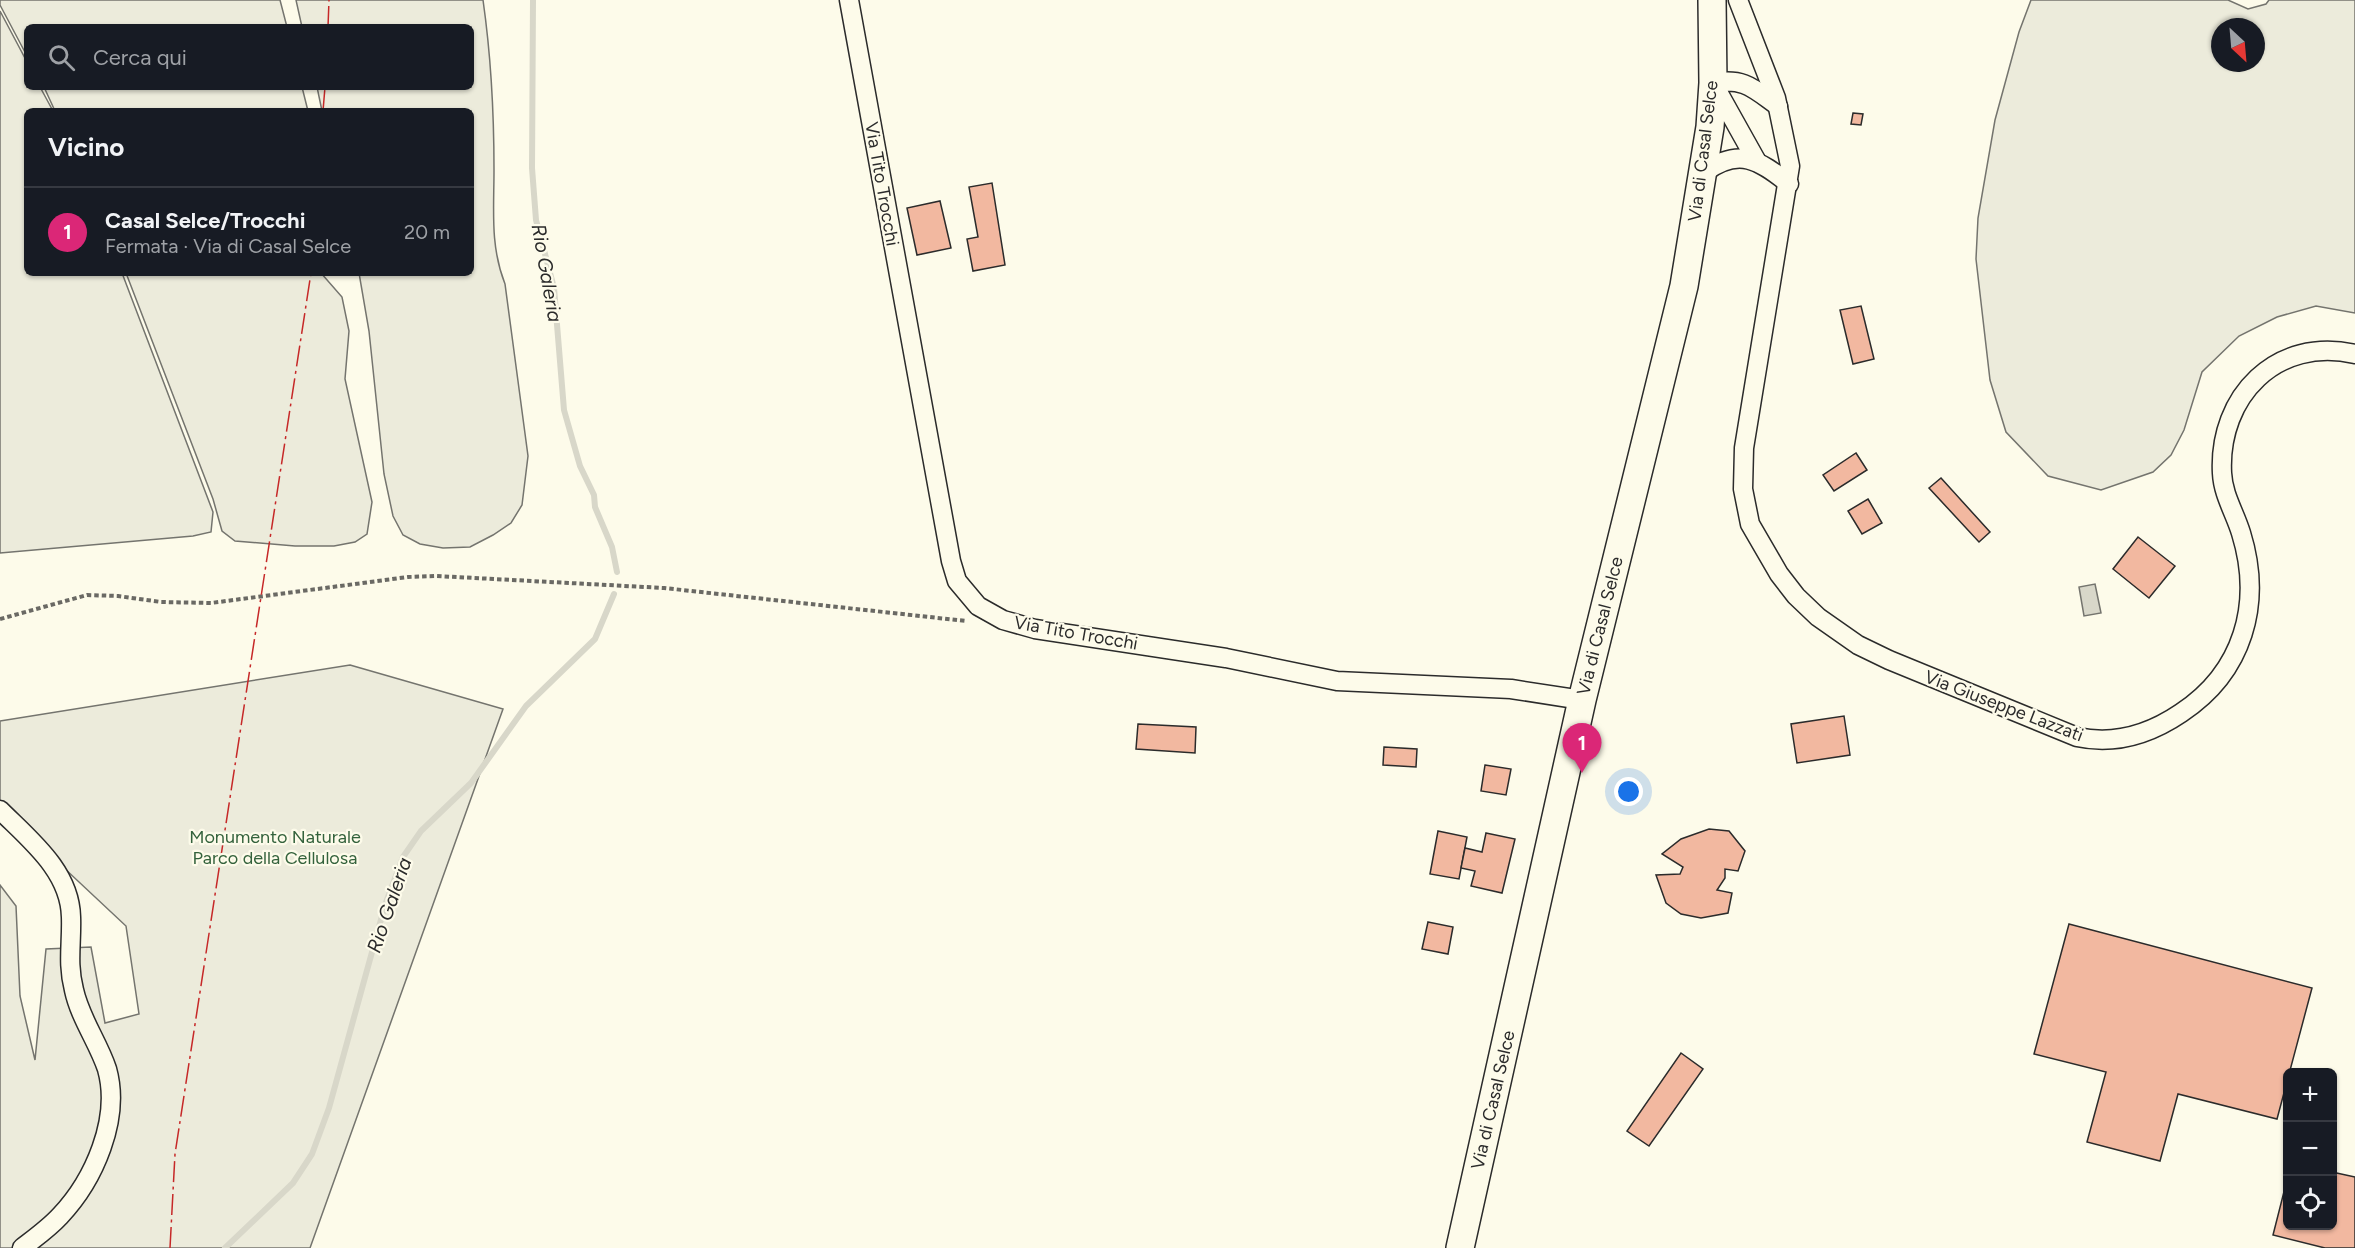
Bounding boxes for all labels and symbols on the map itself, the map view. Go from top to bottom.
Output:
north arrow [2211,18,2265,72]
street label: Via di Casal Selce [1683,79,1723,223]
street label: Via Tito Trocchi [860,120,904,248]
water label: Rio Galeria [527,222,567,324]
street label: Via di Casal Selce [1572,554,1628,698]
street label: Via Tito Trocchi [1012,611,1140,655]
street label: Via Giuseppe Lazzati [1921,666,2087,746]
pin: 1 [1562,724,1602,773]
your location [1614,777,1643,806]
park label: Monumento Naturale Parco della Cellulosa [189,826,361,869]
water label: Rio Galeria [361,854,417,956]
street label: Via di Casal Selce [1466,1028,1520,1172]

